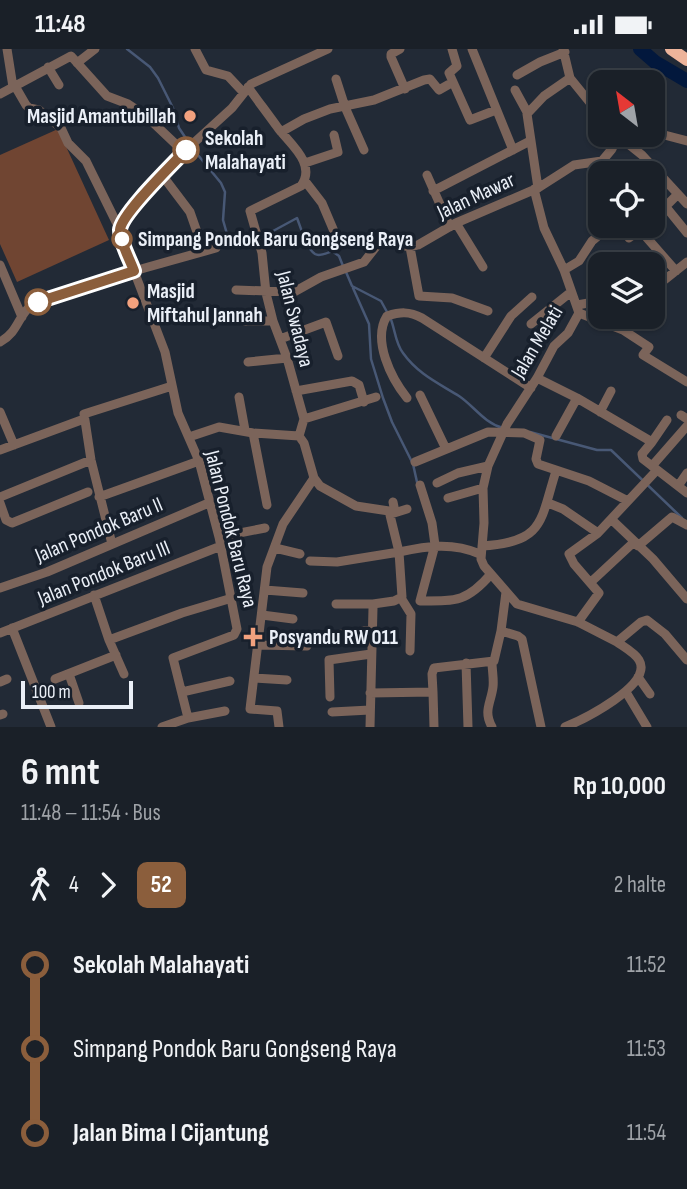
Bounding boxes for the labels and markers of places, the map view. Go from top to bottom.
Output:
place label: Masjid Amantubillah [27,104,176,129]
marker: Masjid Amantubillah [182,108,198,124]
place label: Sekolah Malahayati [205,126,286,175]
marker: Sekolah Malahayati [173,137,199,163]
place label: Simpang Pondok Baru Gongseng Raya [138,227,413,252]
marker: Simpang Pondok Baru Gongseng Raya [112,229,132,249]
place label: Masjid Miftahul Jannah [147,279,263,328]
unlabelled marker [25,289,51,315]
marker: Masjid Miftahul Jannah [125,295,141,311]
place label: Posyandu RW 011 [269,625,398,650]
marker: Posyandu RW 011 [243,627,263,647]

